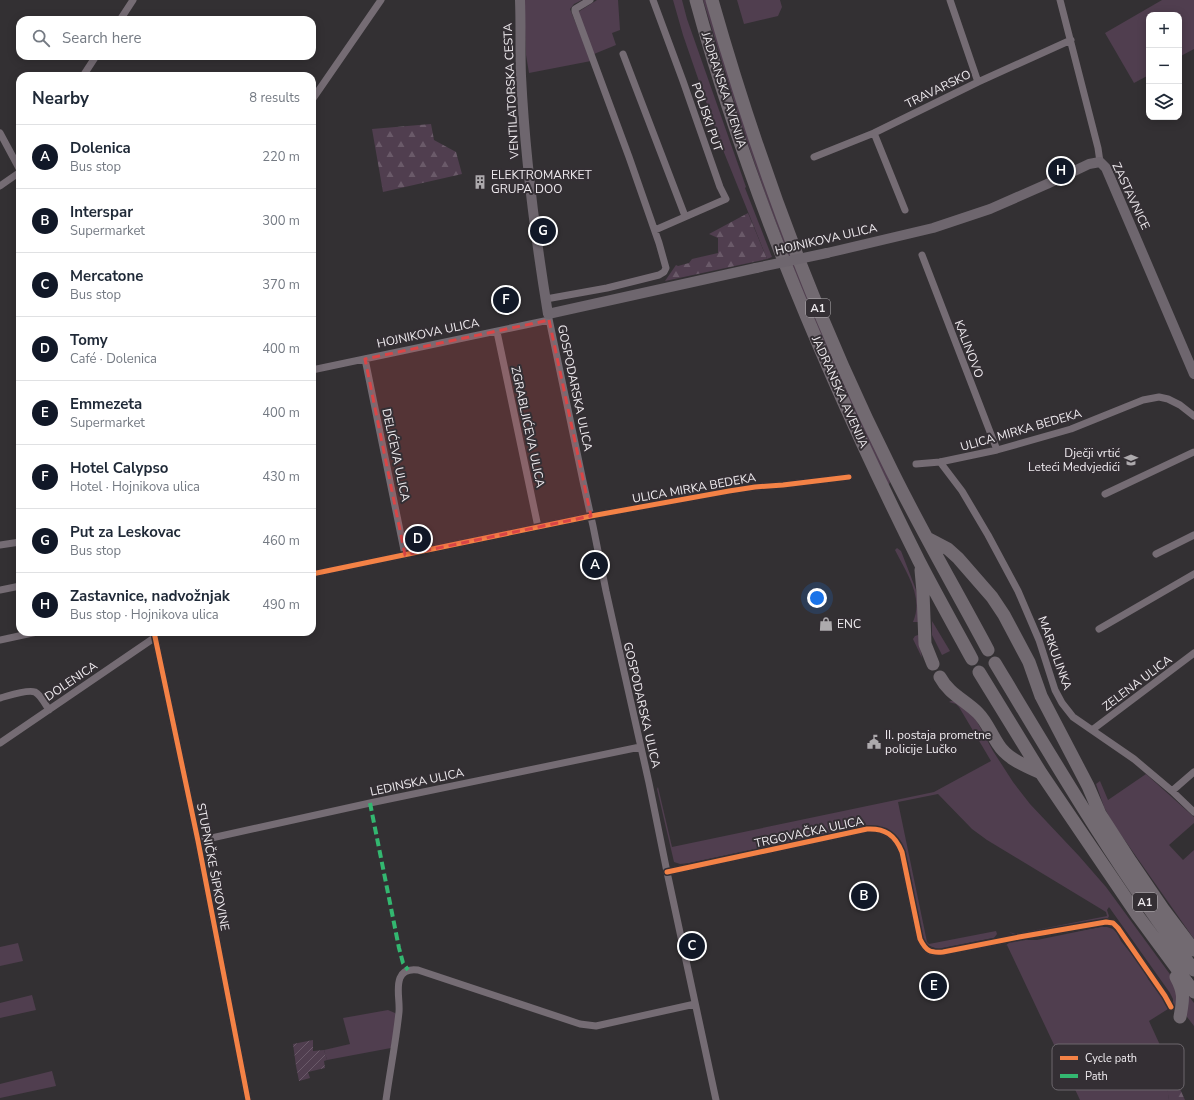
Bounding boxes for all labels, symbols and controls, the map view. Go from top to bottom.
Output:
map controls [1146,12,1182,120]
button: + [1146,12,1182,48]
search box [16,16,316,60]
street label: VENTILATORSKA CESTA [499,22,523,160]
icon: search [30,27,52,49]
text: Search here [62,28,142,48]
street label: JADRANSKA AVENIJA [697,29,750,150]
button: − [1146,48,1182,84]
street label: TRAVARSKO [902,66,974,112]
street label: POLJSKI PUT [688,80,727,154]
button: layers [1146,84,1182,120]
text: Nearby [32,87,89,110]
text: 8 results [249,89,300,107]
text: Dolenica [70,138,131,158]
text: A [40,148,50,166]
text: 220 m [262,148,300,166]
pin: H [1048,156,1074,186]
text: Bus stop [70,158,121,176]
street label: ZASTAVNICE [1108,160,1154,232]
place label: ELEKTROMARKET GRUPA DOO [491,167,592,197]
building icon: ELEKTROMARKET GRUPA DOO [472,174,488,190]
text: Interspar [70,202,133,222]
text: B [41,212,49,230]
text: 300 m [262,212,300,230]
pin: G [530,216,556,246]
street label: HOJNIKOVA ULICA [773,219,879,259]
text: Supermarket [70,222,145,240]
text: Mercatone [70,266,143,286]
text: C [41,276,49,294]
text: 370 m [262,276,300,294]
pin: F [493,285,519,315]
text: Bus stop [70,286,121,304]
road number: A1 [806,299,830,317]
street label: HOJNIKOVA ULICA [375,314,481,352]
street label: KALINOVO [951,318,987,380]
street label: GOSPODARSKA ULICA [554,323,596,453]
text: Tomy [70,330,108,350]
street label: JADRANSKA AVENIJA [808,332,872,451]
text: D [40,340,50,358]
text: 400 m [262,340,300,358]
text: Café · Dolenica [70,350,157,368]
street label: ZGRABLJIĆEVA ULICA [507,365,549,489]
text: Emmezeta [70,394,142,414]
text: E [41,404,49,422]
text: 400 m [262,404,300,422]
street label: ULICA MIRKA BEDEKA [959,405,1084,455]
street label: DELIĆEVA ULICA [378,407,414,503]
text: Supermarket [70,414,145,432]
place label: Dječji vrtić Leteći Medvjedići [1028,445,1120,475]
school or university icon: Dječji vrtić Leteći Medvjedići [1123,452,1139,468]
text: Hotel Calypso [70,458,168,478]
text: F [41,468,49,486]
text: 430 m [262,468,300,486]
street label: ULICA MIRKA BEDEKA [631,469,757,507]
text: Hotel · Hojnikova ulica [70,478,200,496]
text: Put za Leskovac [70,522,181,542]
pin: D [405,524,431,554]
text: G [40,532,50,550]
text: 460 m [262,532,300,550]
text: Bus stop [70,542,121,560]
pin: A [582,550,608,580]
text: Zastavnice, nadvožnjak [70,586,230,606]
your location [807,588,827,608]
text: H [40,596,50,614]
text: 490 m [262,596,300,614]
text: Bus stop · Hojnikova ulica [70,606,219,624]
street label: MARKULINKA [1034,614,1076,692]
shop icon: ENC [818,616,834,632]
place label: ENC [837,616,861,632]
street label: GOSPODARSKA ULICA [620,640,664,770]
street label: ZELENA ULICA [1099,651,1175,714]
street label: DOLENICA [42,657,101,704]
place label: II. postaja prometne policije Lučko [885,727,991,757]
public building icon: II. postaja prometne policije Lučko [866,734,882,750]
street label: LEDINSKA ULICA [369,764,466,800]
street label: STUPNIČKE ŠIPKOVINE [193,802,233,932]
street label: TRGOVAČKA ULICA [753,813,865,851]
pin: B [851,881,877,911]
road number: A1 [1133,893,1157,911]
pin: C [679,931,705,961]
pin: E [921,971,947,1001]
legend [1052,1044,1184,1090]
text: Cycle path [1085,1051,1137,1066]
text: Path [1085,1069,1108,1084]

